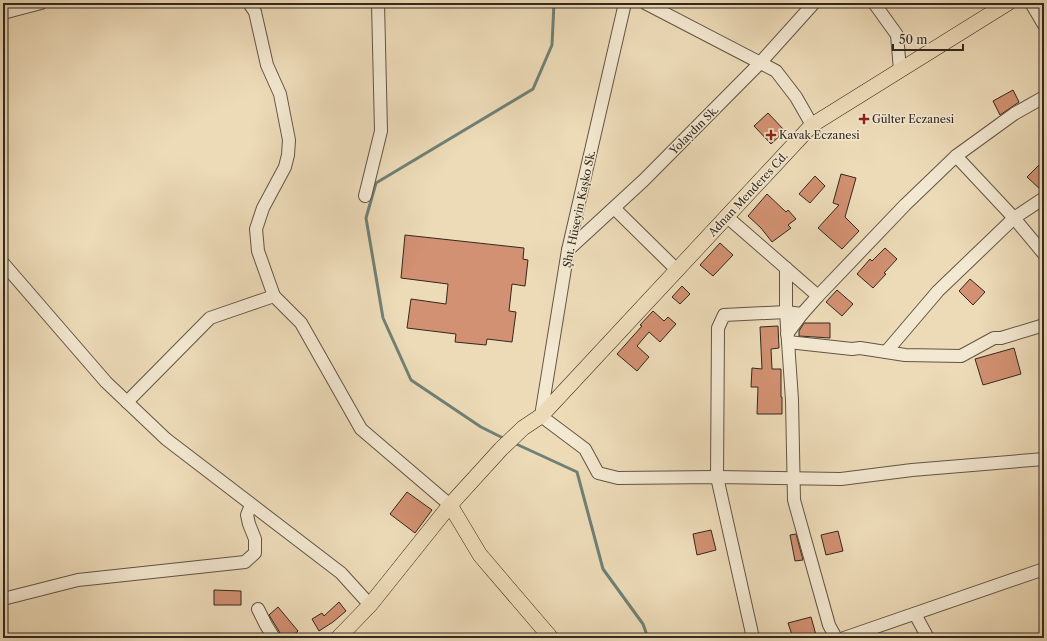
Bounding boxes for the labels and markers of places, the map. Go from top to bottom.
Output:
place label: Gülter Eczanesi [872,112,955,126]
marker: Gülter Eczanesi [859,114,869,124]
place label: Kavak Eczanesi [779,128,860,142]
marker: Kavak Eczanesi [766,130,776,140]

